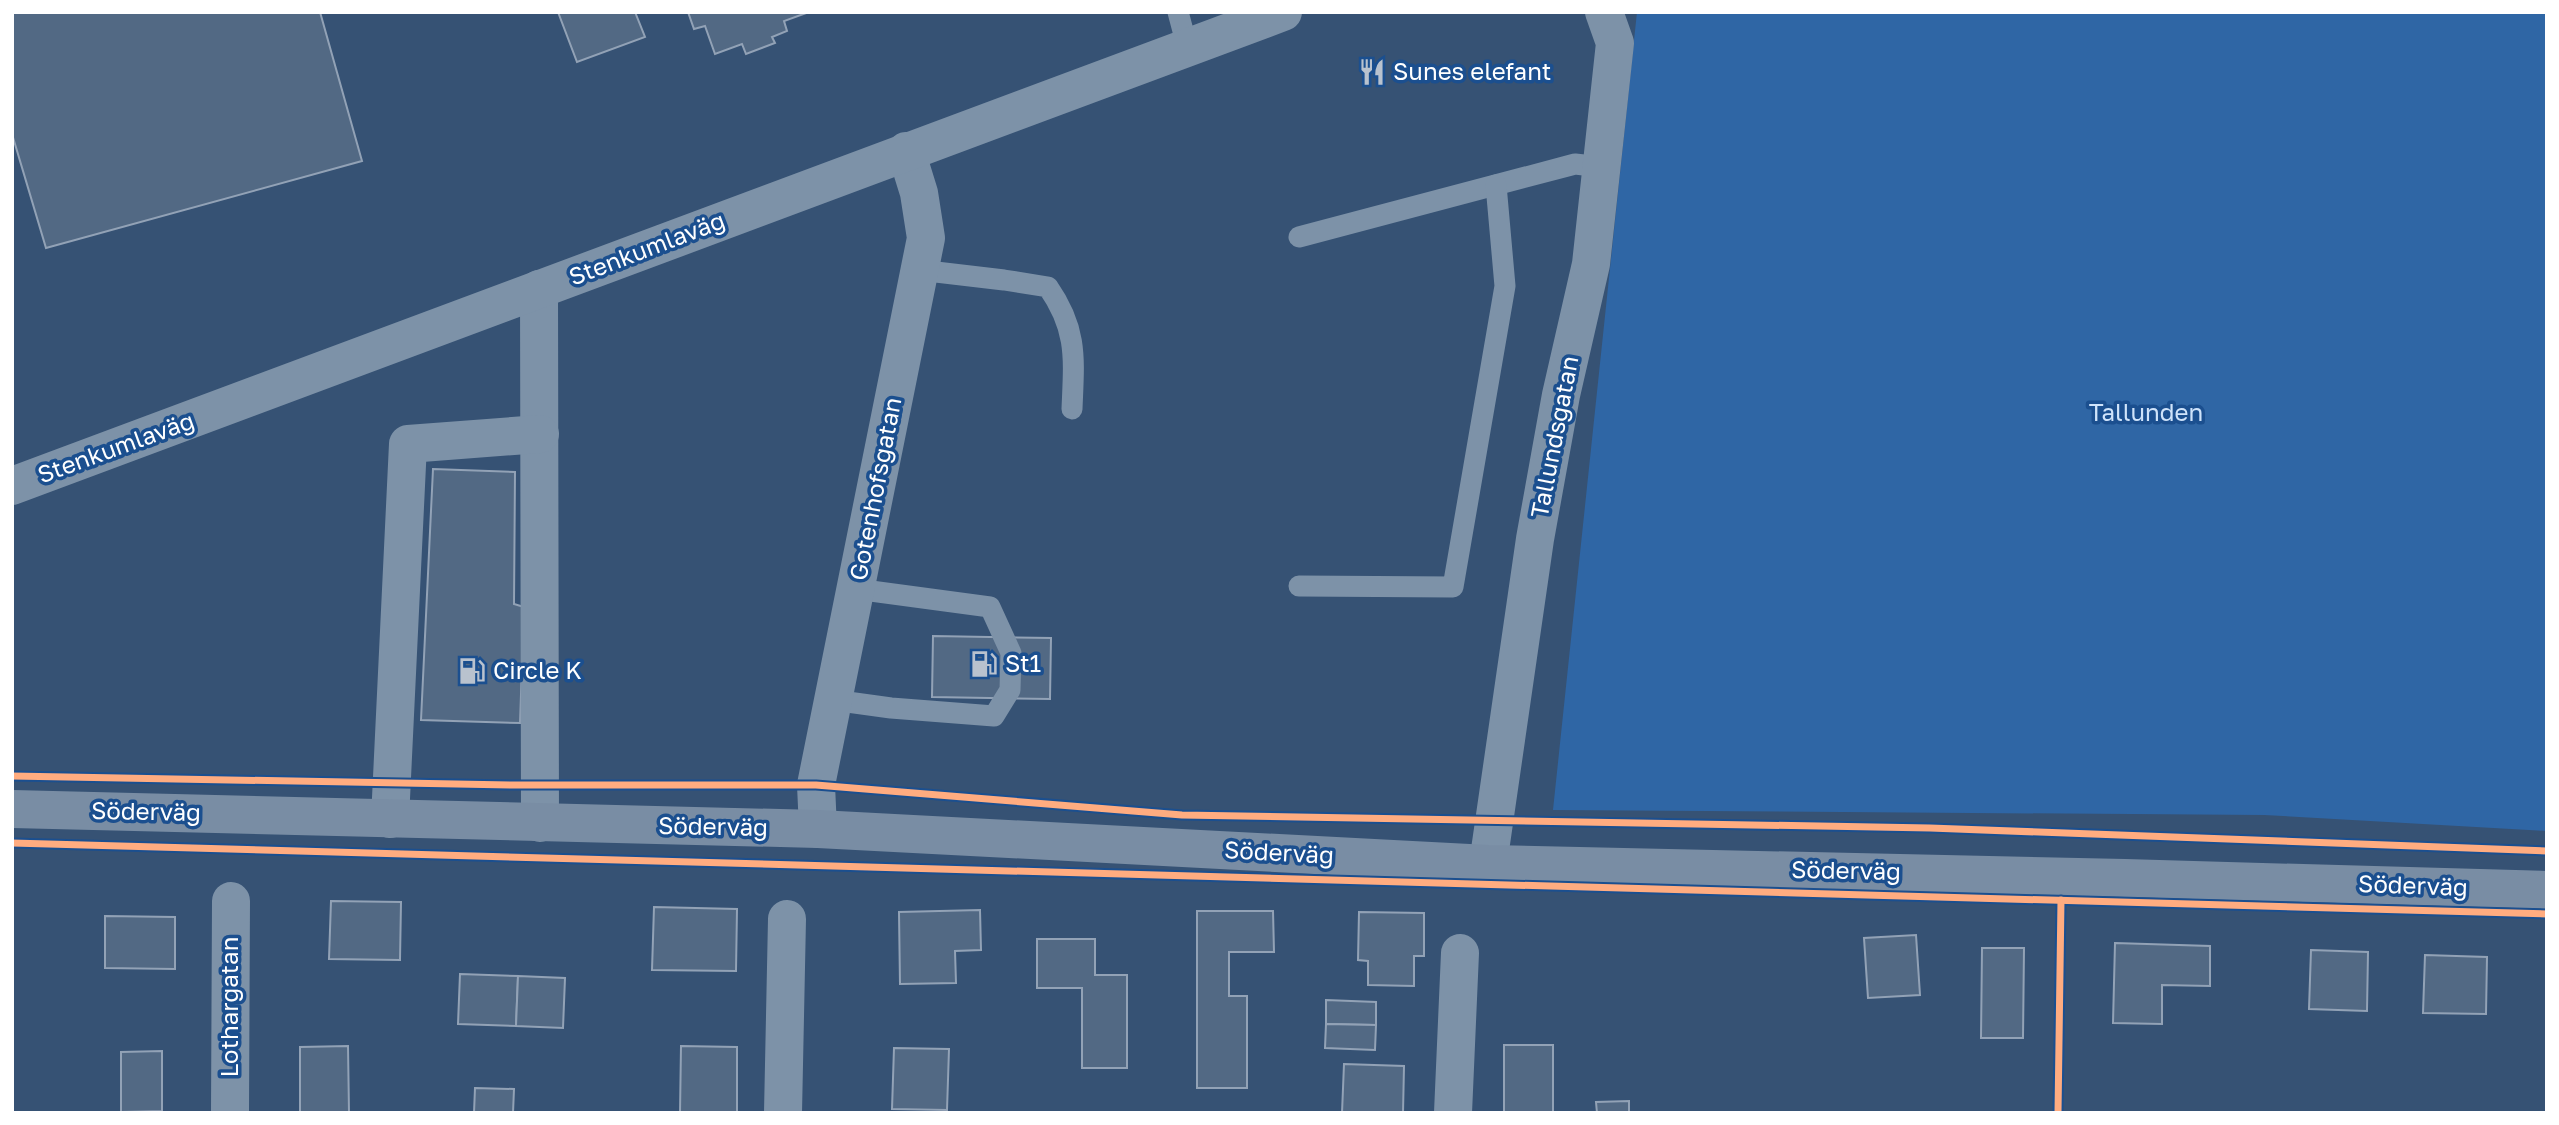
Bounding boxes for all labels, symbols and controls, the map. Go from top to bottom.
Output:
place label: Sunes elefant [1393,56,1551,85]
restaurant icon: Sunes elefant [1357,57,1387,87]
street label: Stenkumlaväg [564,205,728,291]
street label: Tallundsgatan [1524,353,1583,520]
street label: Gotenhofsgatan [843,395,907,583]
park label: Tallunden [2089,397,2203,426]
street label: Stenkumlaväg [33,405,198,488]
place label: St1 [1005,648,1041,677]
fuel station icon: St1 [969,649,999,679]
place label: Circle K [493,655,582,684]
fuel station icon: Circle K [457,656,487,686]
street label: Söderväg [91,795,201,826]
street label: Söderväg [658,810,768,841]
street label: Söderväg [1223,834,1335,869]
street label: Söderväg [1791,854,1901,885]
street label: Söderväg [2358,868,2468,901]
street label: Lothargatan [214,937,243,1077]

